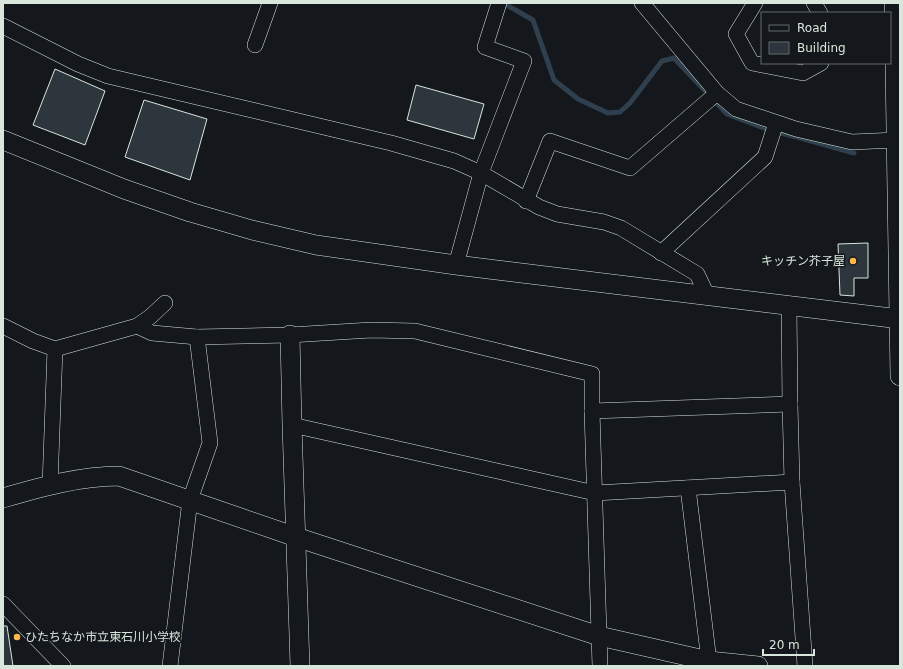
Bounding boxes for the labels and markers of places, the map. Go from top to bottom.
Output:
place label: キッチン芥子屋 [761,254,845,268]
marker: キッチン芥子屋 [848,256,858,266]
place label: ひたちなか市立東石川小学校 [25,630,181,644]
marker: ひたちなか市立東石川小学校 [12,632,22,642]

